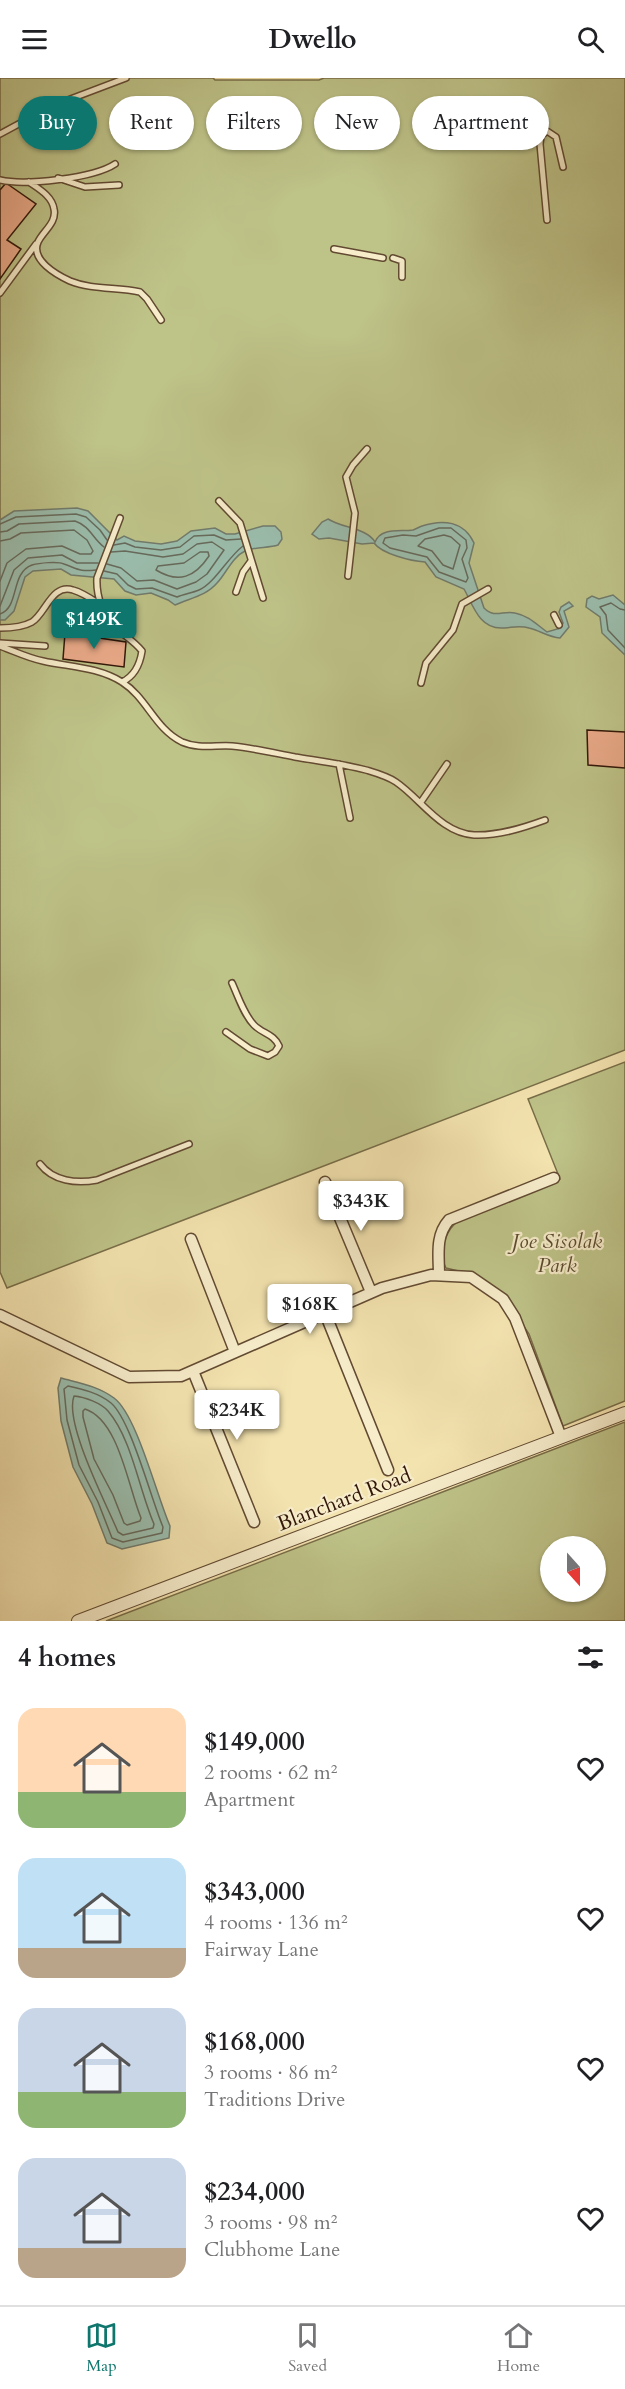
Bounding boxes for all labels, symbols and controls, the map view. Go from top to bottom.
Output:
text: Dwello [268,21,357,58]
icon: menu [18,23,51,56]
icon: search [574,23,607,56]
chip: Buy [18,96,97,150]
chip: Rent [109,96,194,150]
chip: Filters [206,96,302,150]
chip: New [314,96,400,150]
chip: Apartment [412,96,549,150]
pin: $149K [52,599,136,650]
text: $149K [65,605,123,632]
pin: $343K [319,1181,403,1232]
text: $343K [332,1187,390,1214]
park label: Joe Sisolak Park [507,1227,603,1280]
pin: $168K [268,1284,352,1335]
text: $168K [281,1290,339,1317]
pin: $234K [195,1390,279,1441]
text: $234K [208,1396,266,1423]
street label: Blanchard Road [273,1461,415,1538]
north arrow [540,1536,606,1602]
map controls [540,1536,606,1602]
text: 4 homes [18,1640,116,1675]
icon: filters [574,1641,607,1674]
text: $149,000 [204,1724,305,1759]
icon: home [66,1732,138,1804]
icon: heart [574,1752,607,1785]
text: 2 rooms · 62 m² [204,1759,337,1786]
text: Apartment [204,1786,295,1813]
text: $343,000 [204,1874,305,1909]
icon: home [66,1882,138,1954]
icon: heart [574,1902,607,1935]
text: 4 rooms · 136 m² [204,1909,348,1936]
text: Fairway Lane [204,1936,319,1963]
text: $168,000 [204,2024,305,2059]
icon: home [66,2032,138,2104]
icon: heart [574,2052,607,2085]
text: 3 rooms · 86 m² [204,2059,337,2086]
text: Traditions Drive [204,2086,345,2113]
text: $234,000 [204,2174,305,2209]
icon: home [66,2182,138,2254]
icon: heart [574,2202,607,2235]
text: 3 rooms · 98 m² [204,2209,337,2236]
text: Clubhome Lane [204,2236,340,2263]
tab: Map [85,2319,118,2377]
tab: Saved [288,2319,327,2377]
tab: Home [497,2319,540,2377]

